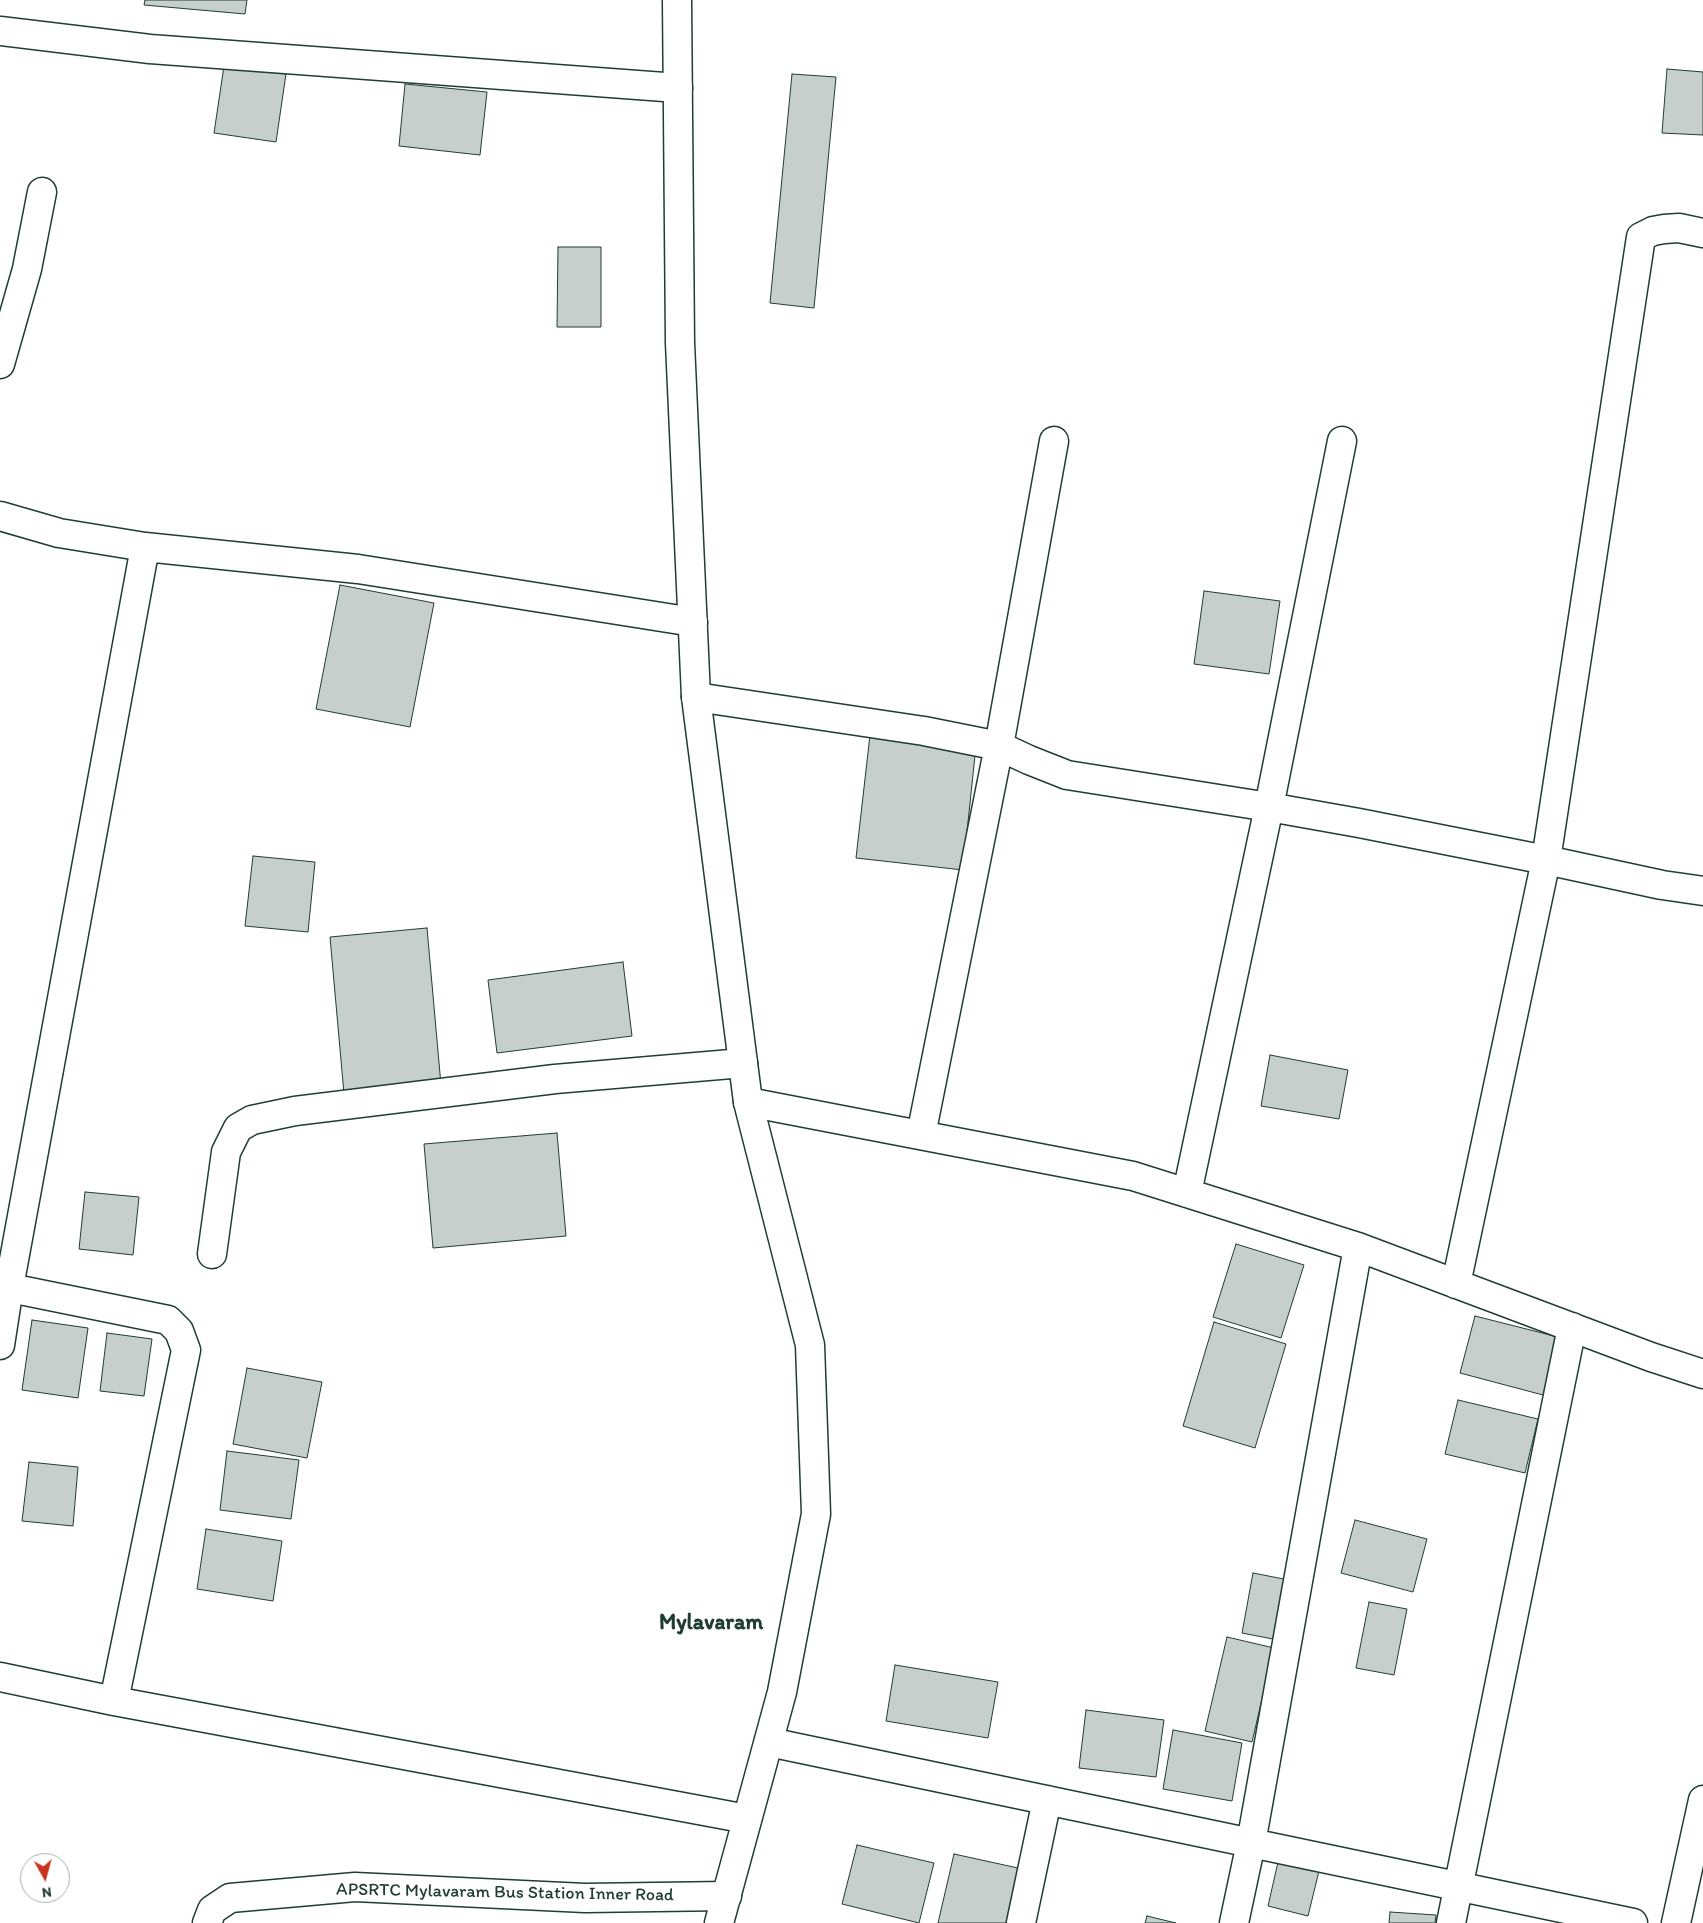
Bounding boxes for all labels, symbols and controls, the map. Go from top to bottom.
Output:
district label: Mylavaram [659,1610,763,1636]
north arrow [20,1853,70,1903]
street label: APSRTC Mylavaram Bus Station Inner Road [336,1879,674,1907]
text: N [41,1883,53,1901]

